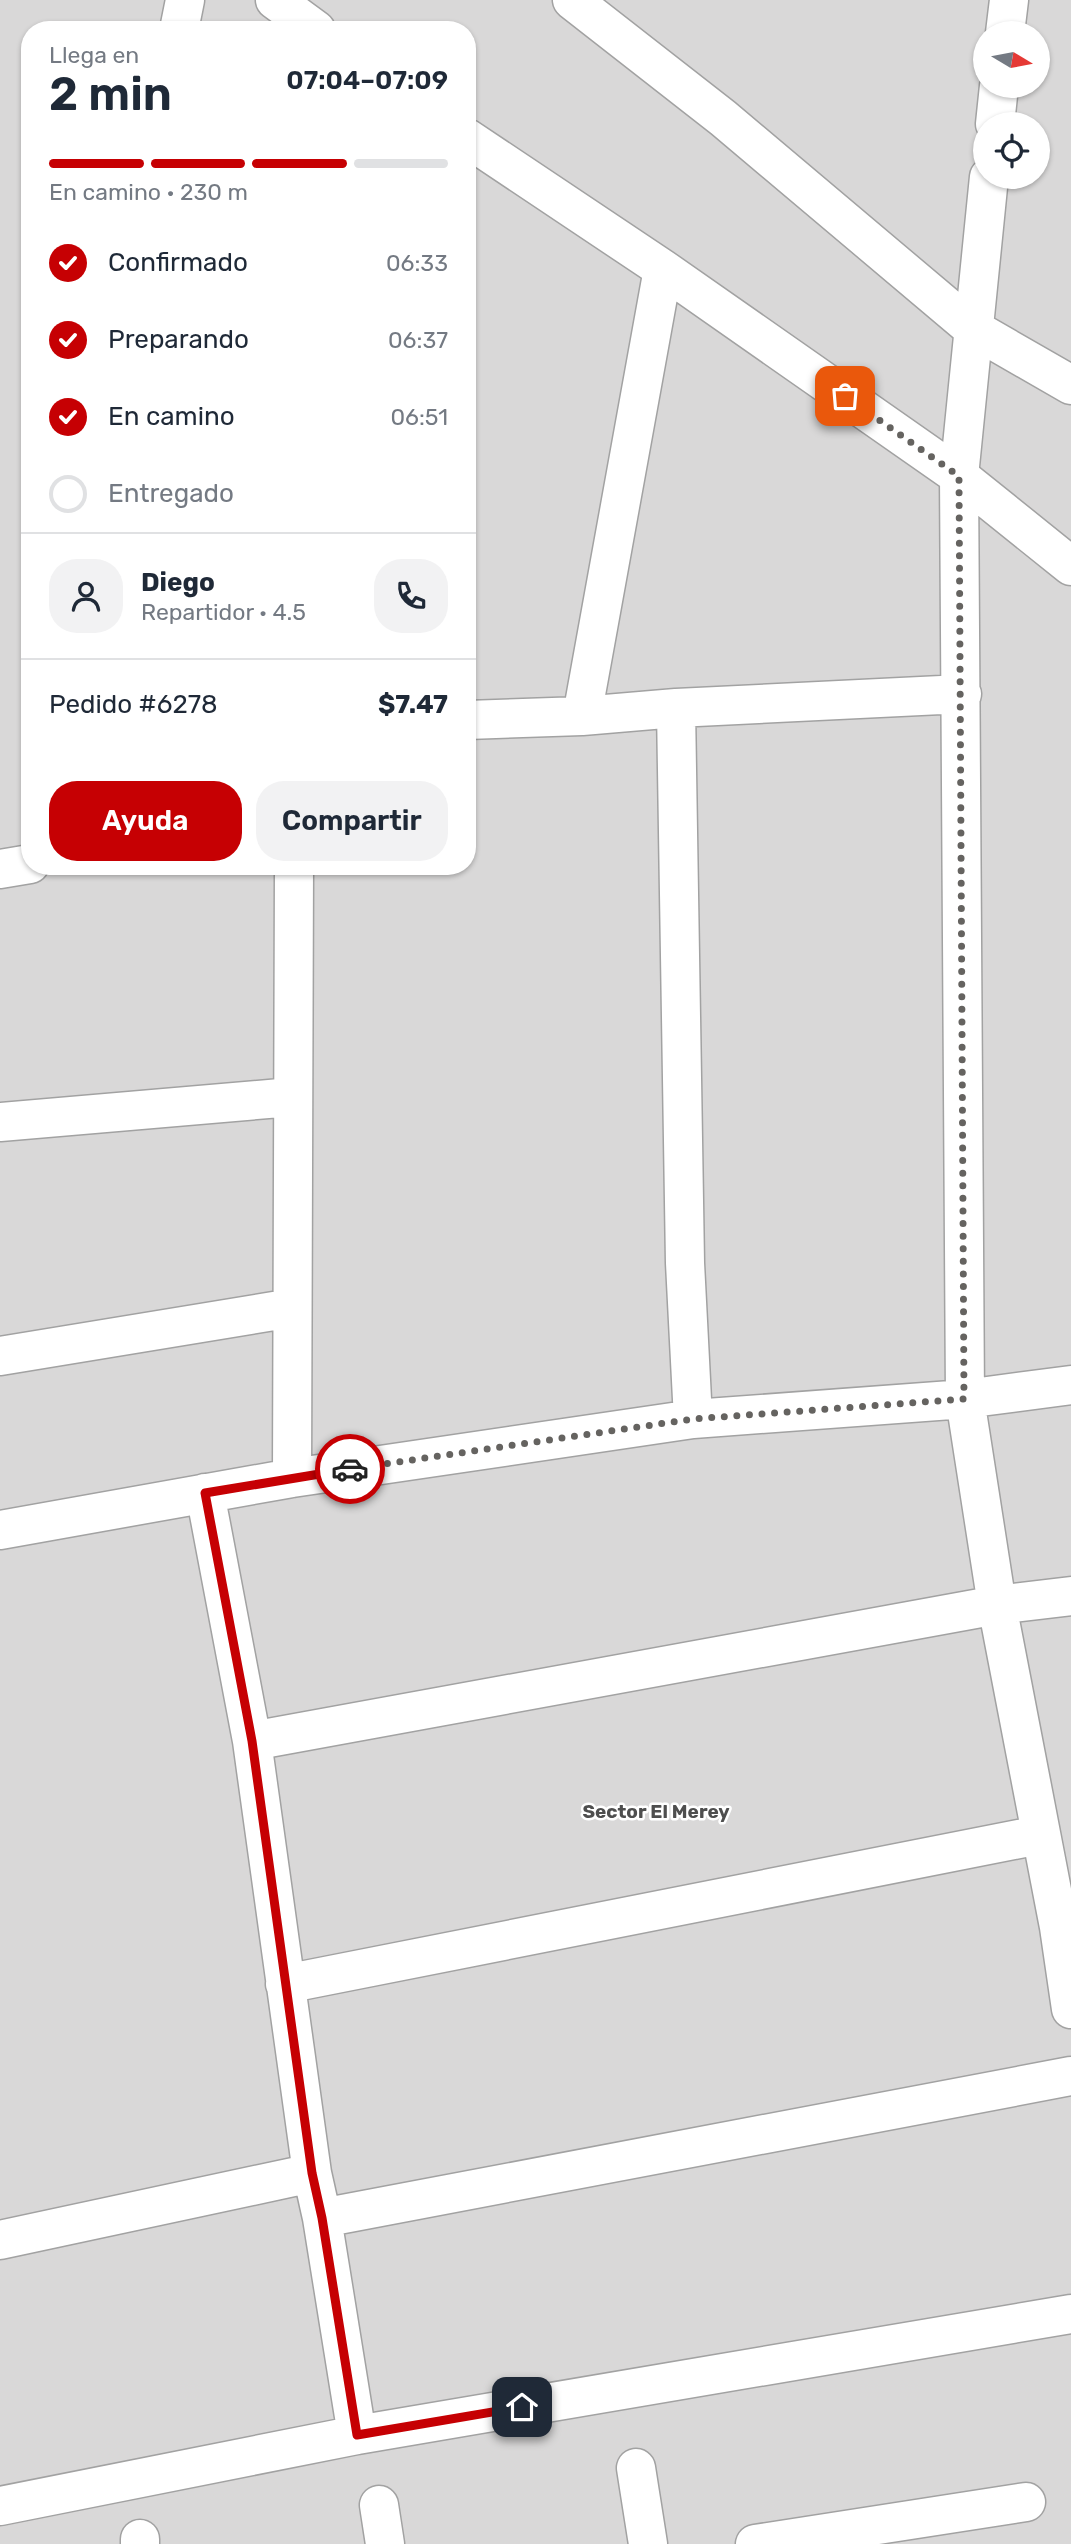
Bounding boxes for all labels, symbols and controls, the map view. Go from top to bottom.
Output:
north arrow [973,21,1050,98]
map controls [973,21,1050,189]
text: Llega en [49,41,139,69]
text: 07:04–07:09 [286,65,448,96]
text: 2 min [49,67,172,122]
button: locate [973,112,1050,189]
text: En camino · 230 m [49,178,248,206]
icon: check [49,244,87,282]
text: Confirmado [108,247,248,278]
text: 06:33 [386,249,448,277]
icon: check [49,321,87,359]
text: Preparando [108,324,249,355]
text: 06:37 [388,326,448,354]
pin [815,366,875,426]
icon: bag [826,377,864,415]
icon: check [49,398,87,436]
text: En camino [108,401,235,432]
text: 06:51 [390,403,448,431]
text: Entregado [108,478,234,509]
button: person [49,559,123,633]
button: phone [374,559,448,633]
text: Diego [141,567,215,598]
text: Repartidor · 4.5 [141,598,306,626]
text: Pedido #6278 [49,689,218,720]
text: $7.47 [378,689,448,720]
button: Ayuda [49,781,242,861]
button: Compartir [256,781,448,861]
courier [315,1434,385,1504]
icon: car [331,1450,369,1488]
district label: Sector El Merey [582,1800,730,1823]
pin [492,2377,552,2437]
icon: home [503,2388,541,2426]

